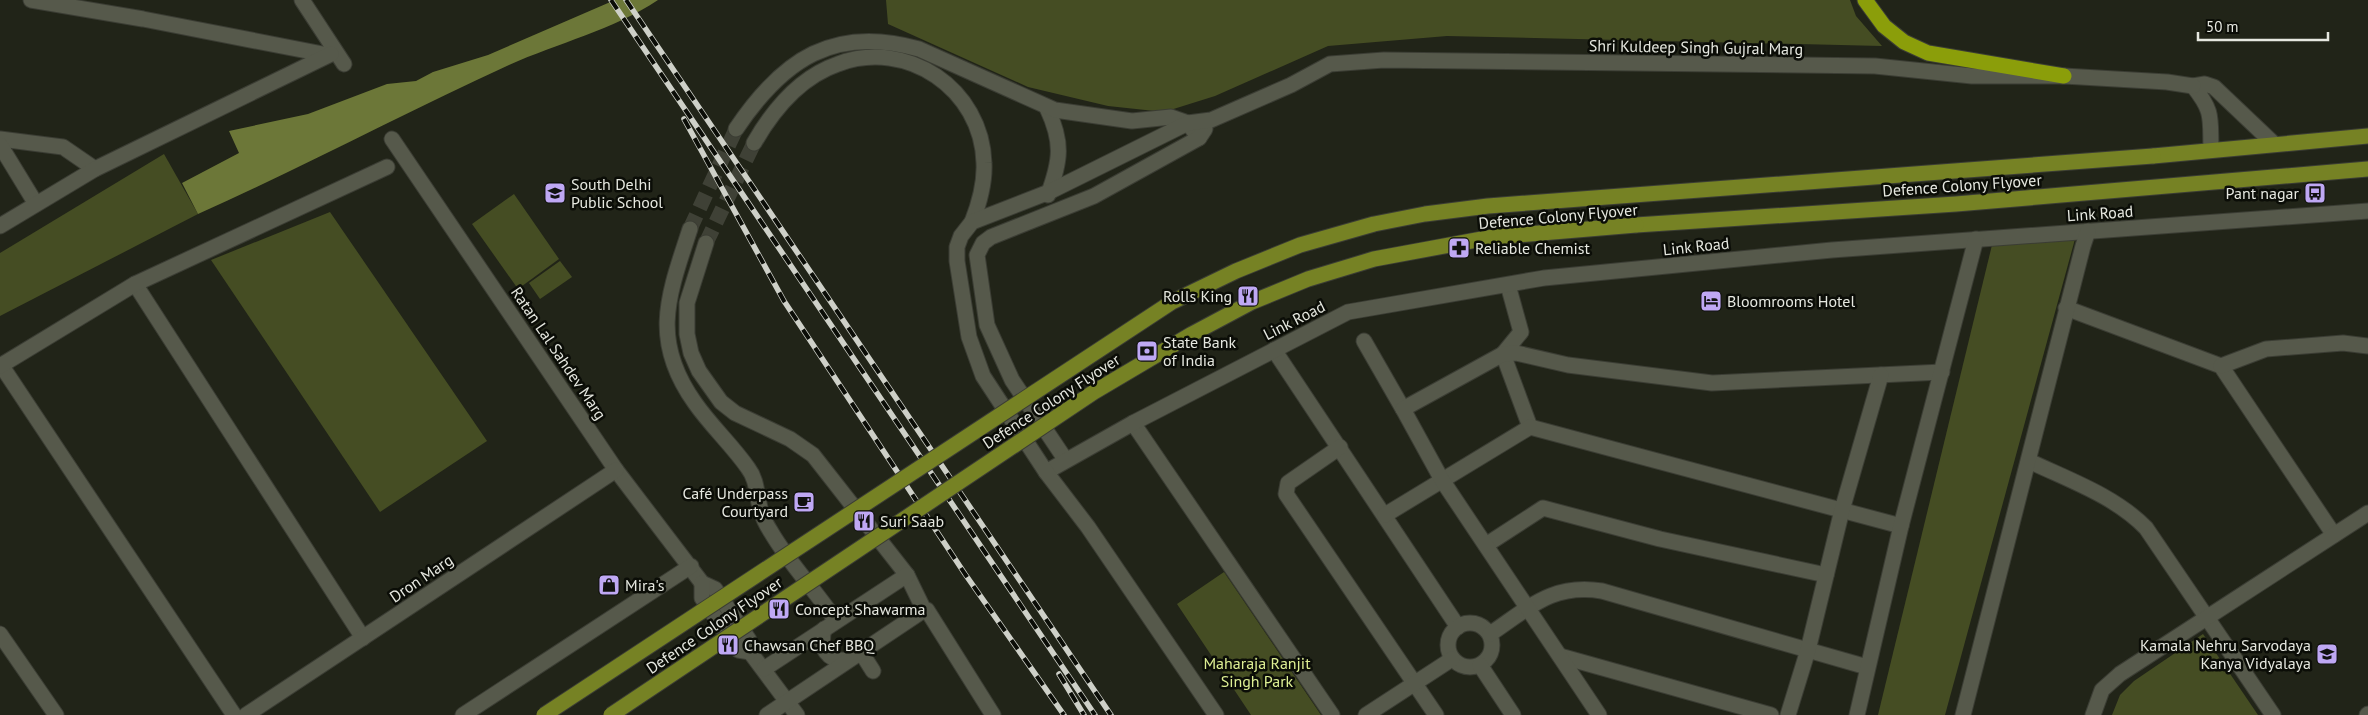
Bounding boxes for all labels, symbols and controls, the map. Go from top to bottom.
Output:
scale bar [2198,10,2328,42]
text: 50 m [2206,17,2239,36]
street label: Shri Kuldeep Singh Gujral Marg [1589,35,1803,59]
street label: Defence Colony Flyover [1882,169,2043,201]
place label: South Delhi Public School [571,174,663,212]
school or university icon: South Delhi Public School [543,181,567,205]
bus stop icon: Pant nagar [2303,181,2327,205]
place label: Pant nagar [2226,183,2300,203]
street label: Defence Colony Flyover [1478,199,1639,233]
street label: Link Road [2066,201,2134,225]
street label: Link Road [1662,233,1730,259]
pharmacy icon: Reliable Chemist [1447,236,1471,260]
place label: Reliable Chemist [1475,238,1591,258]
street label: Ratan Lal Sahdev Marg [507,283,611,423]
restaurant icon: Rolls King [1236,284,1260,308]
place label: Rolls King [1163,286,1232,306]
hotel icon: Bloomrooms Hotel [1699,289,1723,313]
place label: Bloomrooms Hotel [1727,291,1855,311]
street label: Link Road [1260,296,1328,344]
place label: State Bank of India [1163,332,1237,370]
bank icon: State Bank of India [1135,339,1159,363]
street label: Defence Colony Flyover [979,349,1124,453]
place label: Café Underpass Courtyard [682,483,788,521]
cafe icon: Café Underpass Courtyard [792,490,816,514]
restaurant icon: Suri Saab [852,509,876,533]
place label: Suri Saab [880,511,944,531]
street label: Dron Marg [386,550,456,606]
street label: Defence Colony Flyover [642,572,786,678]
shop icon: Mira's [597,573,621,597]
place label: Mira's [625,575,665,595]
restaurant icon: Concept Shawarma [767,597,791,621]
place label: Concept Shawarma [795,599,925,619]
restaurant icon: Chawsan Chef BBQ [716,633,740,657]
place label: Chawsan Chef BBQ [744,635,875,655]
place label: Kamala Nehru Sarvodaya Kanya Vidyalaya [2140,635,2311,673]
school or university icon: Kamala Nehru Sarvodaya Kanya Vidyalaya [2315,642,2339,666]
park label: Maharaja Ranjit Singh Park [1203,653,1311,691]

